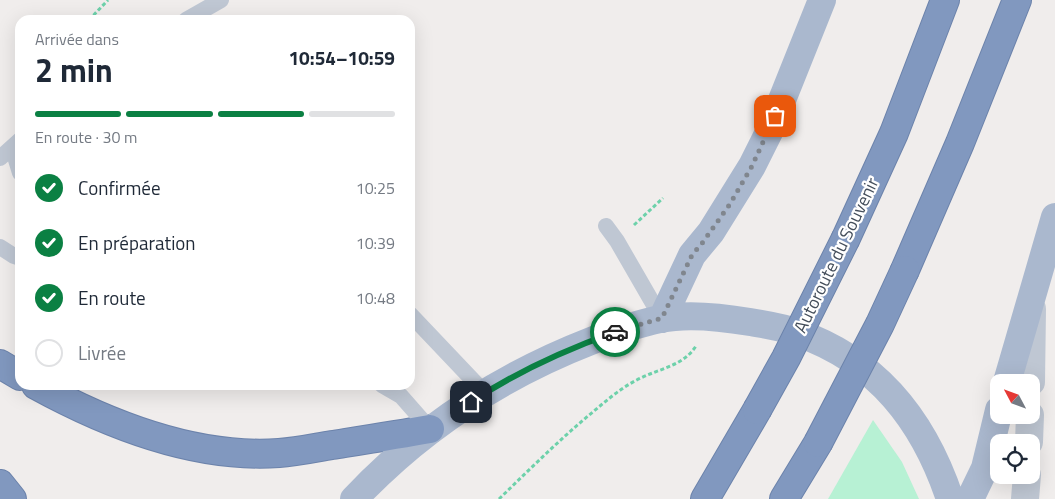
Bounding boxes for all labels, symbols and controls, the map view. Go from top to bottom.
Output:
text: Arrivée dans [35,27,119,51]
text: 10:54–10:59 [288,43,395,72]
text: 2 min [35,46,113,94]
pin [754,95,796,137]
icon: bag [761,102,789,130]
text: En route · 30 m [35,125,137,149]
text: Confirmée [78,173,160,202]
street label: Autoroute du Souvenir [787,173,885,337]
icon: check [35,174,63,202]
text: 10:25 [356,176,395,200]
text: En préparation [78,228,196,257]
icon: check [35,229,63,257]
text: 10:39 [356,231,395,255]
text: En route [78,283,146,312]
icon: check [35,284,63,312]
text: 10:48 [356,286,395,310]
courier [590,307,640,357]
icon: car [601,318,629,346]
text: Livrée [78,338,126,367]
north arrow [990,374,1040,424]
map controls [990,374,1040,484]
pin [450,381,492,423]
icon: home [457,388,485,416]
button: locate [990,434,1040,484]

